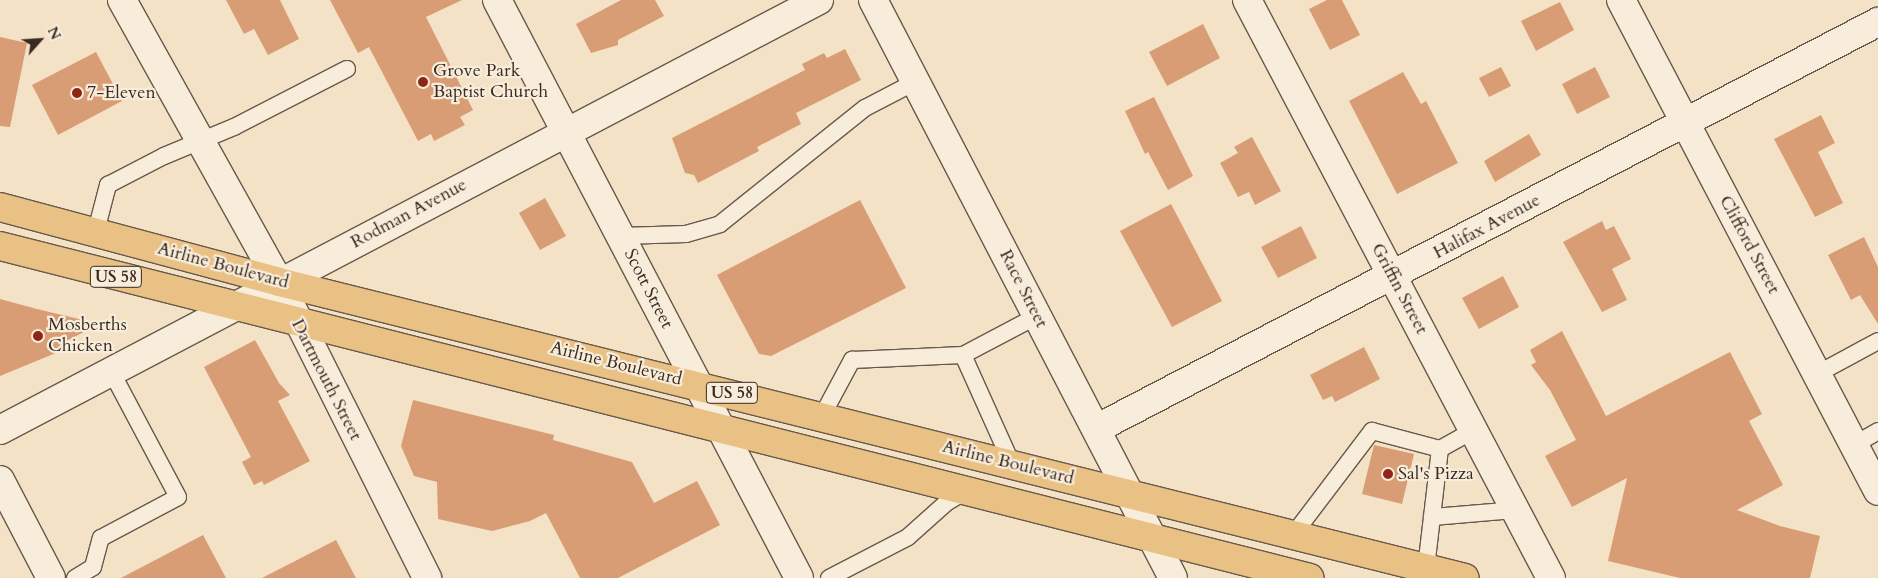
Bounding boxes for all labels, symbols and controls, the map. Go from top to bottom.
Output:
north arrow [15,15,65,65]
text: N [43,24,65,43]
place label: Grove Park Baptist Church [433,61,548,104]
marker: Grove Park Baptist Church [417,76,429,88]
place label: 7-Eleven [87,82,156,104]
marker: 7-Eleven [71,87,83,99]
street label: Rodman Avenue [347,174,471,254]
street label: Halifax Avenue [1430,190,1544,264]
street label: Clifford Street [1714,192,1784,298]
street label: Airline Boulevard [155,238,291,294]
street label: Griffin Street [1366,240,1432,338]
street label: Scott Street [619,246,677,332]
street label: Race Street [994,246,1052,332]
road number: US 58 [90,264,142,290]
place label: Mosberths Chicken [48,315,127,358]
street label: Dartmouth Street [286,316,366,444]
marker: Mosberths Chicken [32,330,44,342]
street label: Airline Boulevard [548,337,684,391]
road number: US 58 [706,379,758,406]
street label: Airline Boulevard [940,436,1076,490]
place label: Sal's Pizza [1398,463,1474,485]
marker: Sal's Pizza [1382,468,1394,480]

